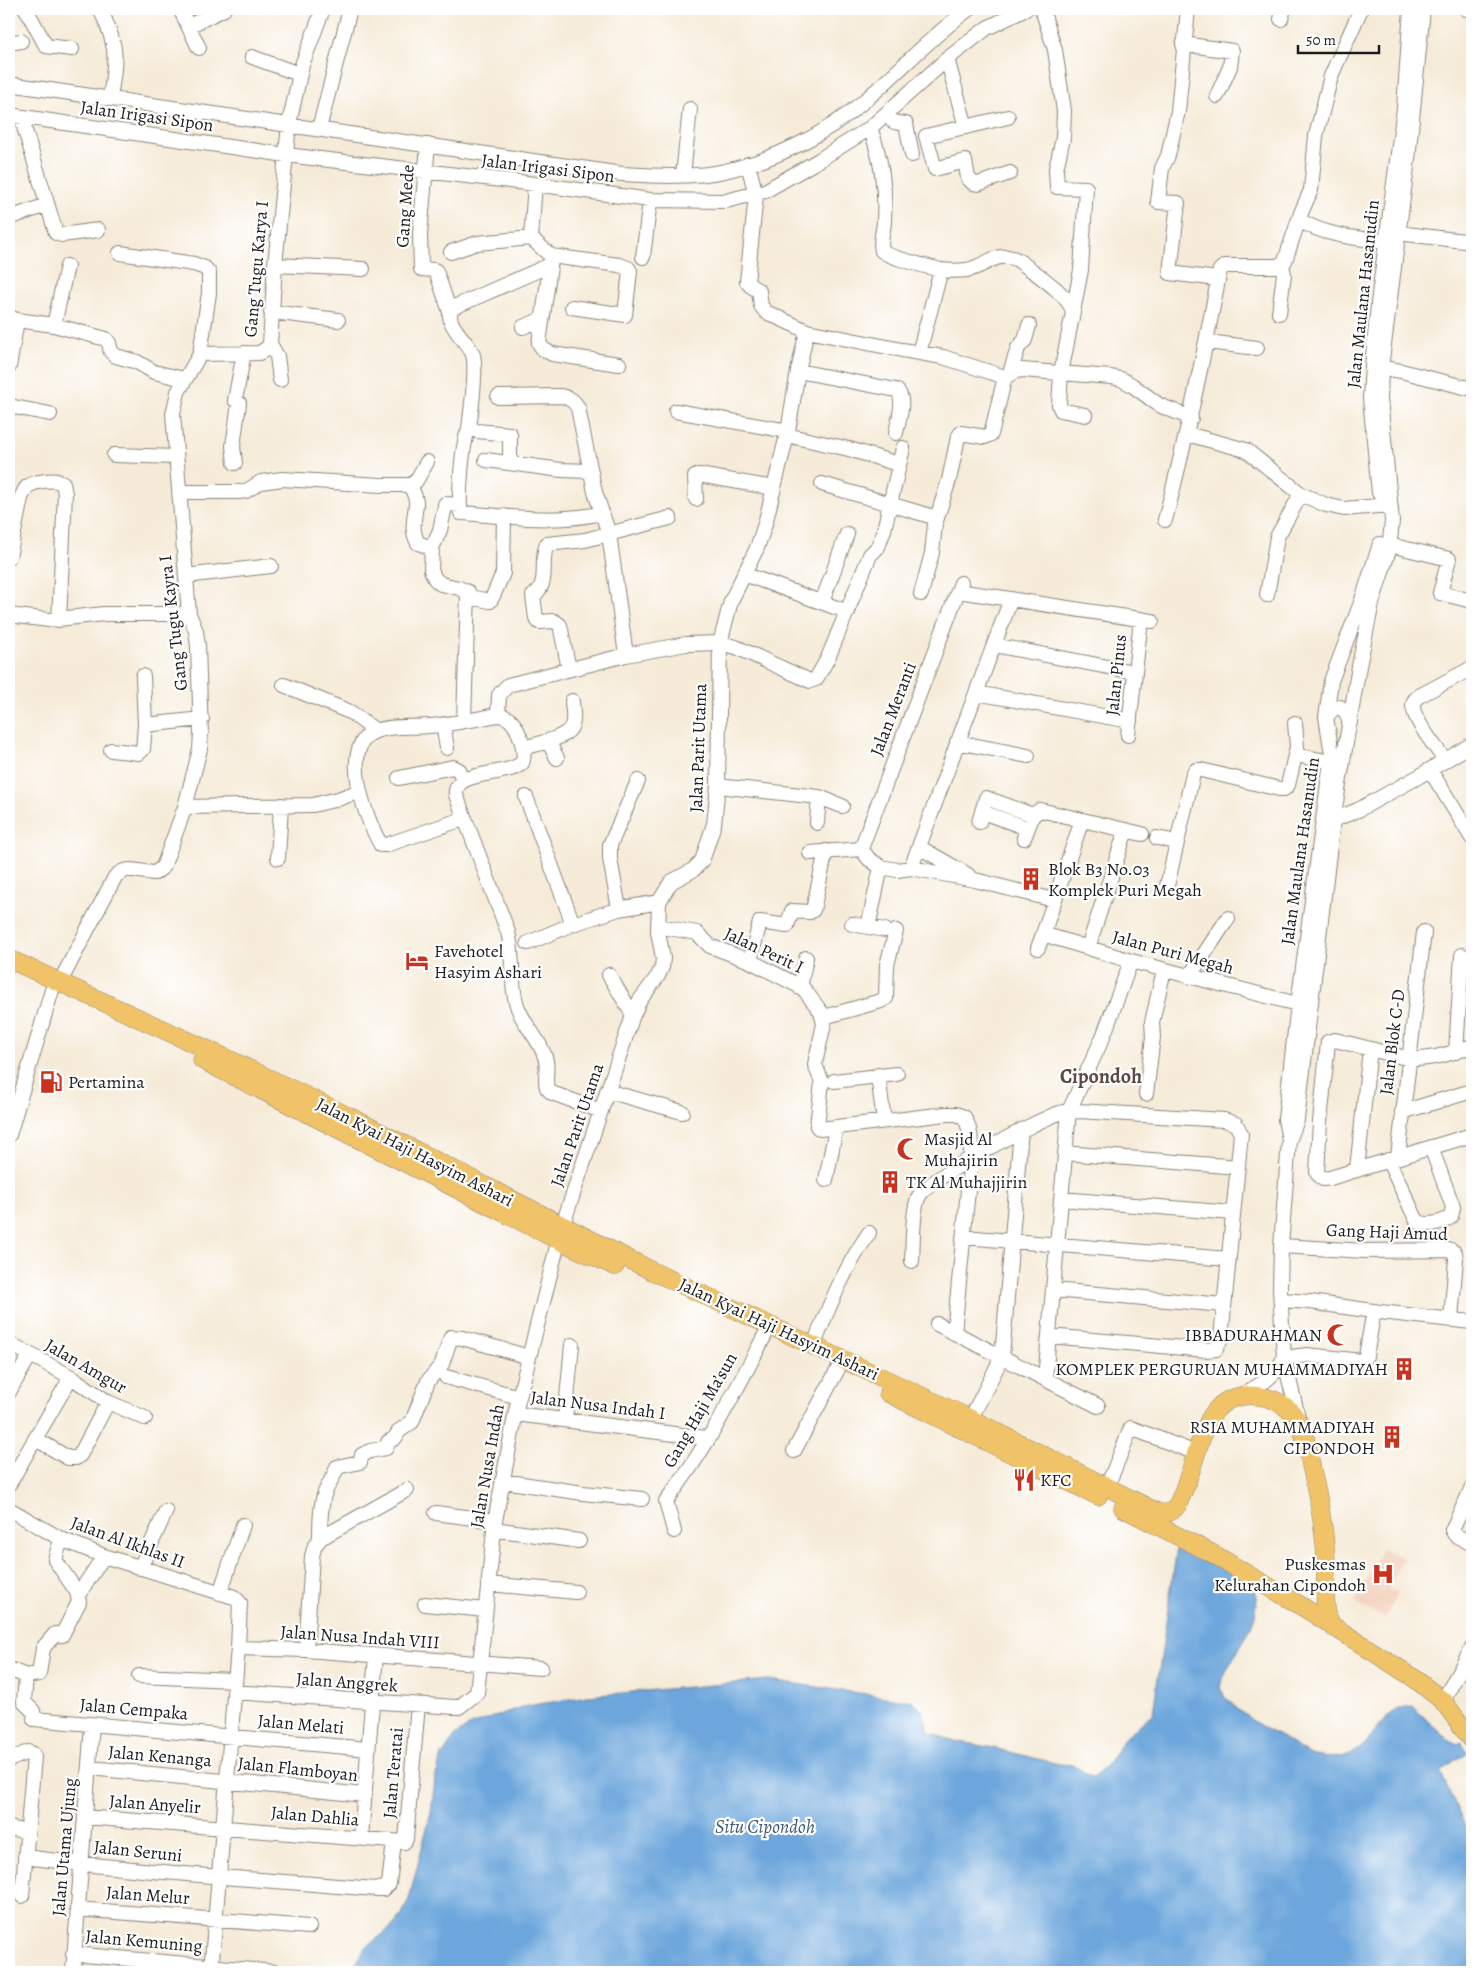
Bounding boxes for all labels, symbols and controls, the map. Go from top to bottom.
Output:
scale bar [1298,22,1380,54]
text: 50 m [1306,30,1336,50]
street label: Jalan Irigasi Sipon [79,95,215,137]
street label: Jalan Irigasi Sipon [480,148,616,188]
street label: Gang Mede [390,164,420,248]
street label: Jalan Maulana Hasanudin [1341,199,1385,389]
street label: Gang Tugu Karya I [238,200,274,338]
street label: Gang Tugu Kayra I [153,554,193,692]
street label: Jalan Pinus [1100,633,1132,717]
street label: Jalan Meranti [864,659,922,759]
street label: Jalan Parit Utama [684,682,712,813]
street label: Jalan Maulana Hasanudin [1275,756,1325,946]
place label: Blok B3 No.03 Komplek Puri Megah [1048,857,1202,902]
building icon: Blok B3 No.03 Komplek Puri Megah [1018,866,1044,892]
street label: Jalan Perit I [720,921,808,979]
street label: Jalan Puri Megah [1110,924,1237,980]
place label: Favehotel Hasyim Ashari [434,939,542,984]
hotel icon: Favehotel Hasyim Ashari [404,948,430,974]
street label: Jalan Blok C-D [1374,988,1410,1096]
street label: Jalan Parit Utama [545,1059,610,1190]
district label: Cipondoh [1060,1063,1142,1090]
fuel station icon: Pertamina [38,1069,64,1095]
place label: Pertamina [68,1070,145,1094]
street label: Jalan Kyai Haji Hasyim Ashari [312,1092,518,1212]
place label: Masjid Al Muhajirin [924,1127,998,1172]
mosque icon: Masjid Al Muhajirin [895,1136,921,1162]
building icon: TK Al Muhajjirin [877,1169,903,1195]
place label: TK Al Muhajjirin [906,1170,1027,1194]
street label: Gang Haji Amud [1326,1218,1449,1246]
street label: Jalan Kyai Haji Hasyim Ashari [675,1272,883,1386]
mosque icon: IBBADURAHMAN [1325,1322,1351,1348]
place label: IBBADURAHMAN [1185,1323,1322,1347]
street label: Jalan Amgur [41,1333,131,1399]
street label: Gang Haji Ma’sun [657,1348,743,1472]
building icon: KOMPLEK PERGURUAN MUHAMMADIYAH [1391,1356,1417,1382]
place label: KOMPLEK PERGURUAN MUHAMMADIYAH [1055,1357,1388,1381]
street label: Jalan Nusa Indah I [529,1385,667,1425]
street label: Jalan Nusa Indah [464,1402,510,1530]
place label: RSIA MUHAMMADIYAH CIPONDOH [1189,1415,1375,1460]
building icon: RSIA MUHAMMADIYAH CIPONDOH [1379,1424,1405,1450]
restaurant icon: KFC [1011,1467,1037,1493]
place label: KFC [1040,1468,1072,1492]
street label: Jalan Al Ikhlas II [68,1510,188,1574]
place label: Puskesmas Kelurahan Cipondoh [1214,1552,1366,1597]
hospital icon: Puskesmas Kelurahan Cipondoh [1370,1561,1396,1587]
street label: Jalan Nusa Indah VIII [280,1619,440,1655]
street label: Jalan Anggrek [295,1666,399,1698]
street label: Jalan Cempaka [79,1692,190,1726]
street label: Jalan Melati [257,1708,345,1740]
street label: Jalan Teratai [377,1726,409,1820]
street label: Jalan Kenanga [107,1740,213,1773]
street label: Jalan Flamboyan [237,1751,359,1787]
street label: Jalan Utama Ujung [46,1777,82,1917]
street label: Jalan Anyelir [108,1789,202,1819]
street label: Jalan Dahlia [270,1800,361,1832]
water label: Situ Cipondoh [715,1814,815,1840]
street label: Jalan Seruni [93,1834,183,1868]
street label: Jalan Melur [105,1880,191,1910]
street label: Jalan Kemuning [85,1924,203,1958]

